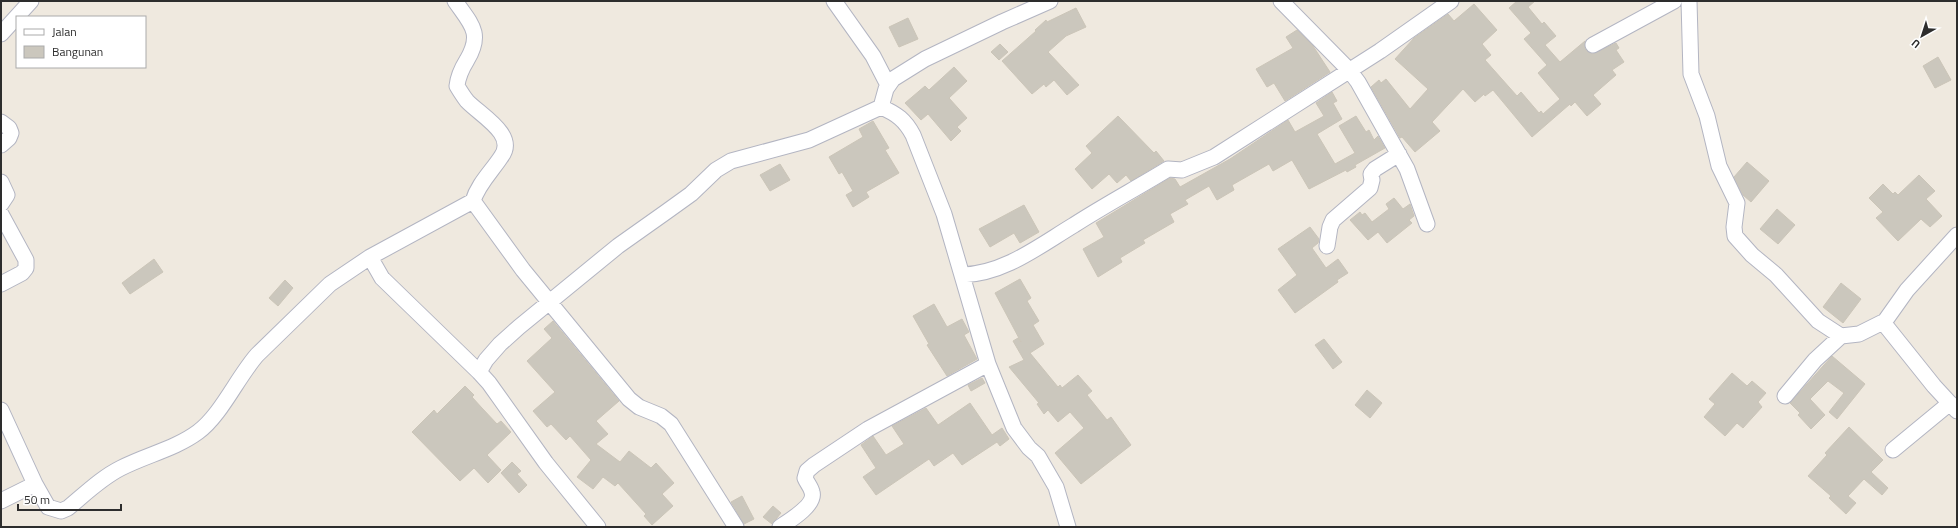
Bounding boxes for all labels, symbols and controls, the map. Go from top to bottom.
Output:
legend [16,16,146,68]
north arrow [1902,16,1942,56]
text: Jalan [52,22,77,41]
text: U [1908,35,1924,52]
text: Bangunan [52,42,103,61]
scale bar [18,486,121,512]
text: 50 m [24,490,50,509]

